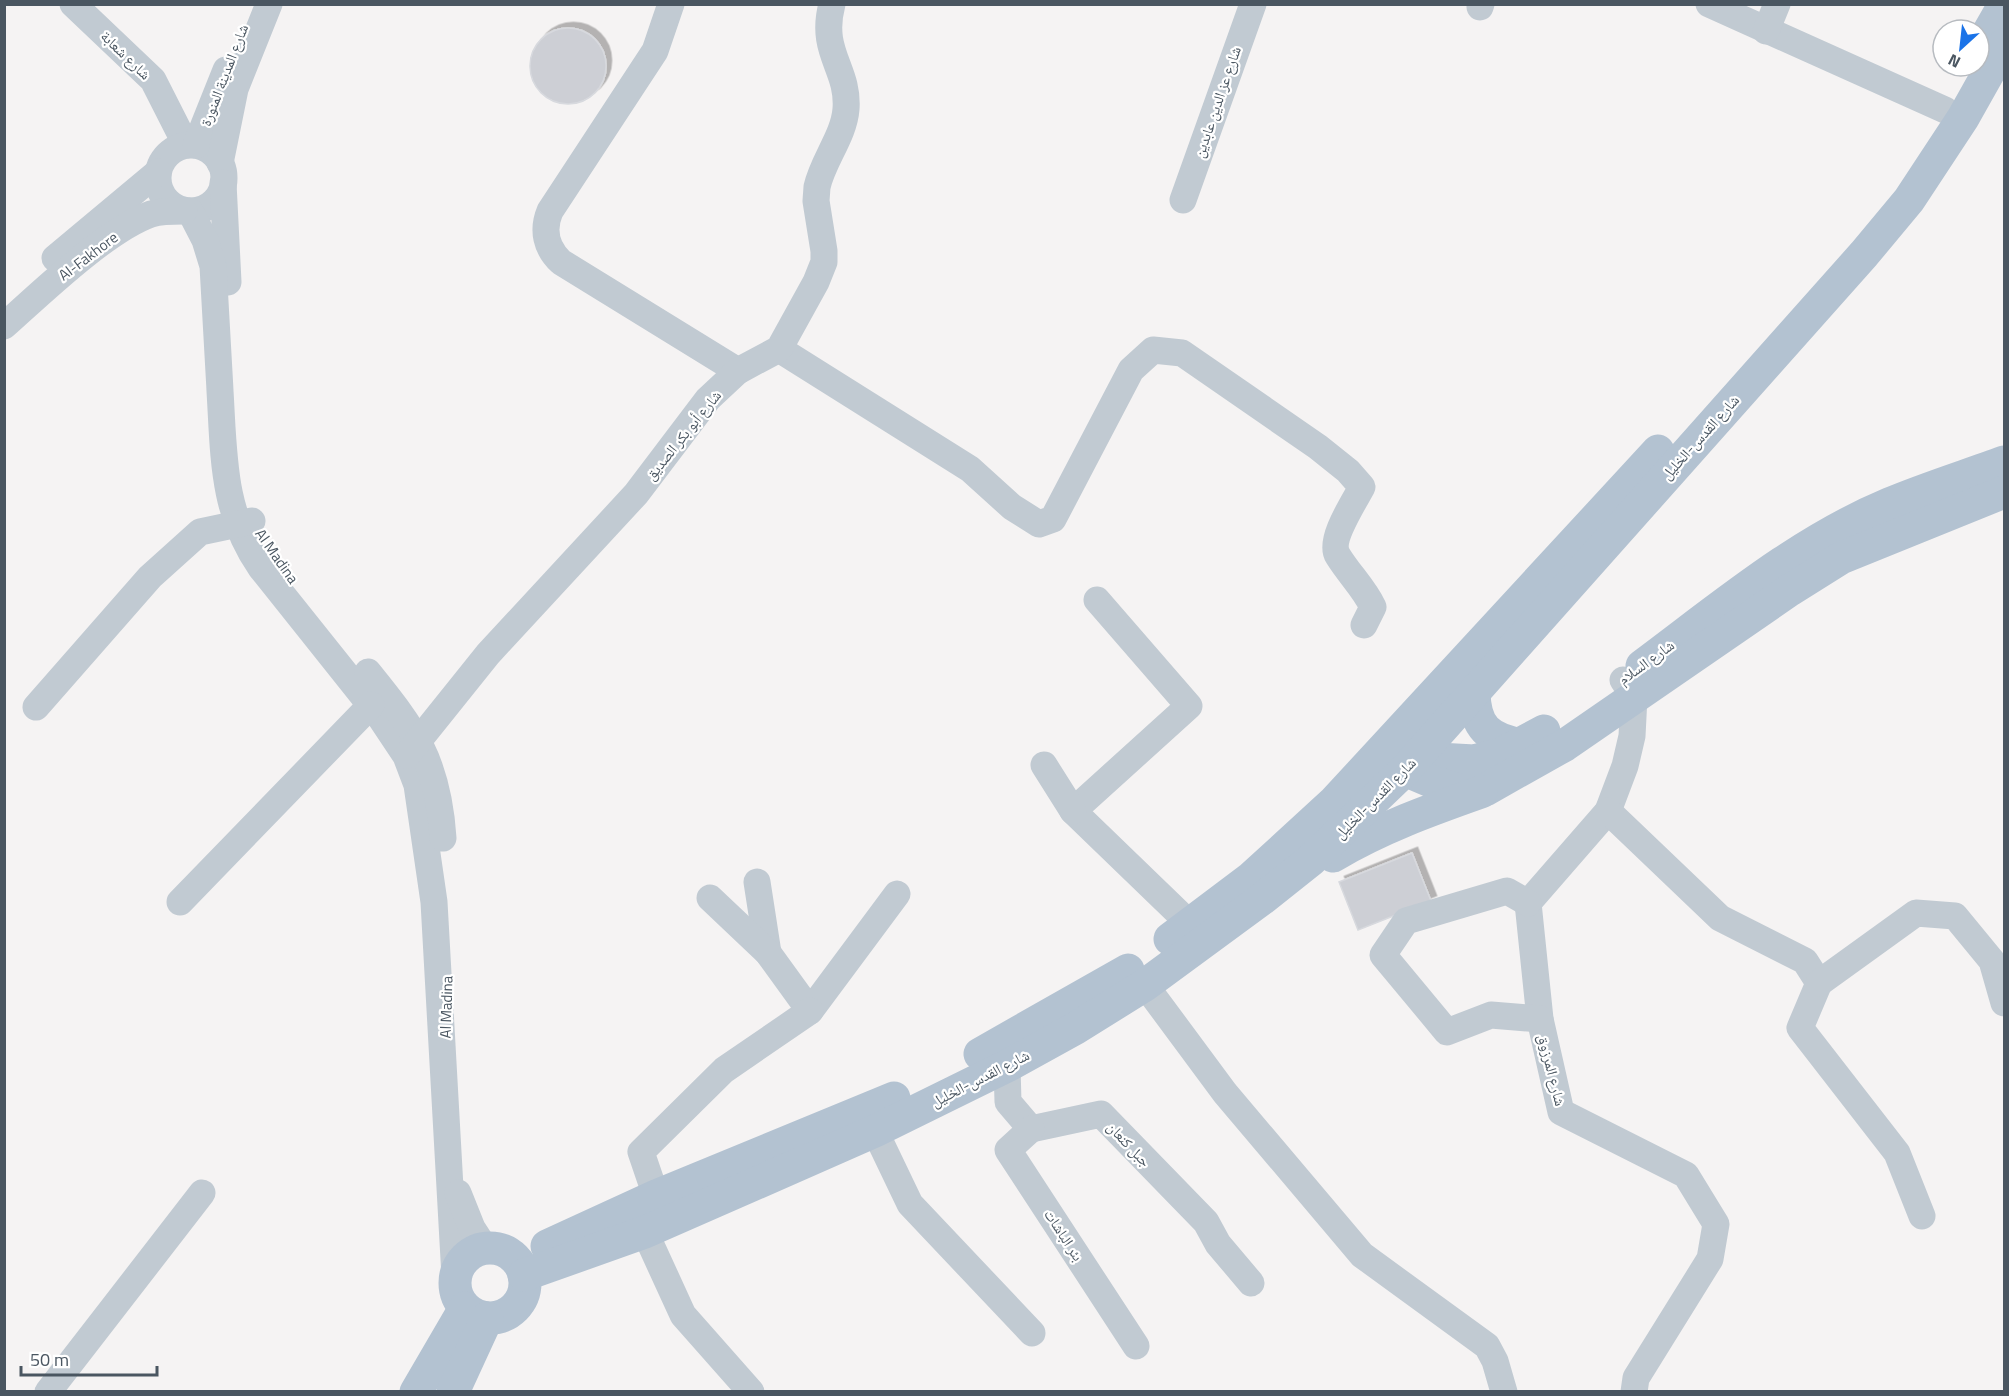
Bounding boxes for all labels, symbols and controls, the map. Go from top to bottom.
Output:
north arrow [1931,18,1991,78]
street label: شارع المدينة المنورة [194,20,254,129]
street label: شارع شعابة [95,25,157,85]
street label: شارع عز الدين عابدين [1187,43,1247,161]
text: N [1944,48,1965,75]
street label: Al-Fakhore [53,226,123,286]
street label: شارع أبو بكر الصديق [639,385,727,485]
street label: شارع القدس-الخليل [1655,389,1745,485]
street label: Al Madina [250,524,305,589]
street label: شارع السلام [1613,634,1679,690]
street label: شارع القدس-الخليل [1329,752,1421,844]
street label: Al Madina [433,975,459,1039]
street label: شارع المرزوق [1532,1032,1572,1108]
street label: شارع القدس-الخليل [927,1043,1033,1113]
street label: جبل كنعان [1102,1116,1157,1172]
street label: بئر الباشات [1039,1204,1089,1266]
scale bar [21,1339,158,1377]
text: 50 m [30,1346,69,1373]

